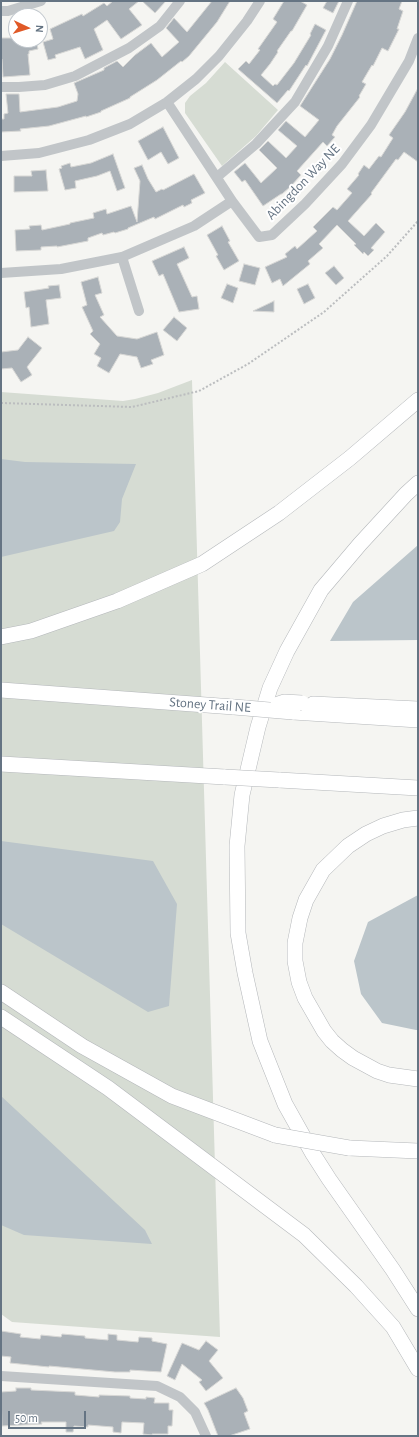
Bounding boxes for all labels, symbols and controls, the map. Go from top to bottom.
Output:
north arrow [8,8,48,48]
text: N [34,25,45,33]
street label: Abingdon Way NE [263,141,343,223]
street label: Stoney Trail NE [169,694,251,716]
scale bar [10,1403,88,1429]
text: 50 m [15,1412,38,1424]

